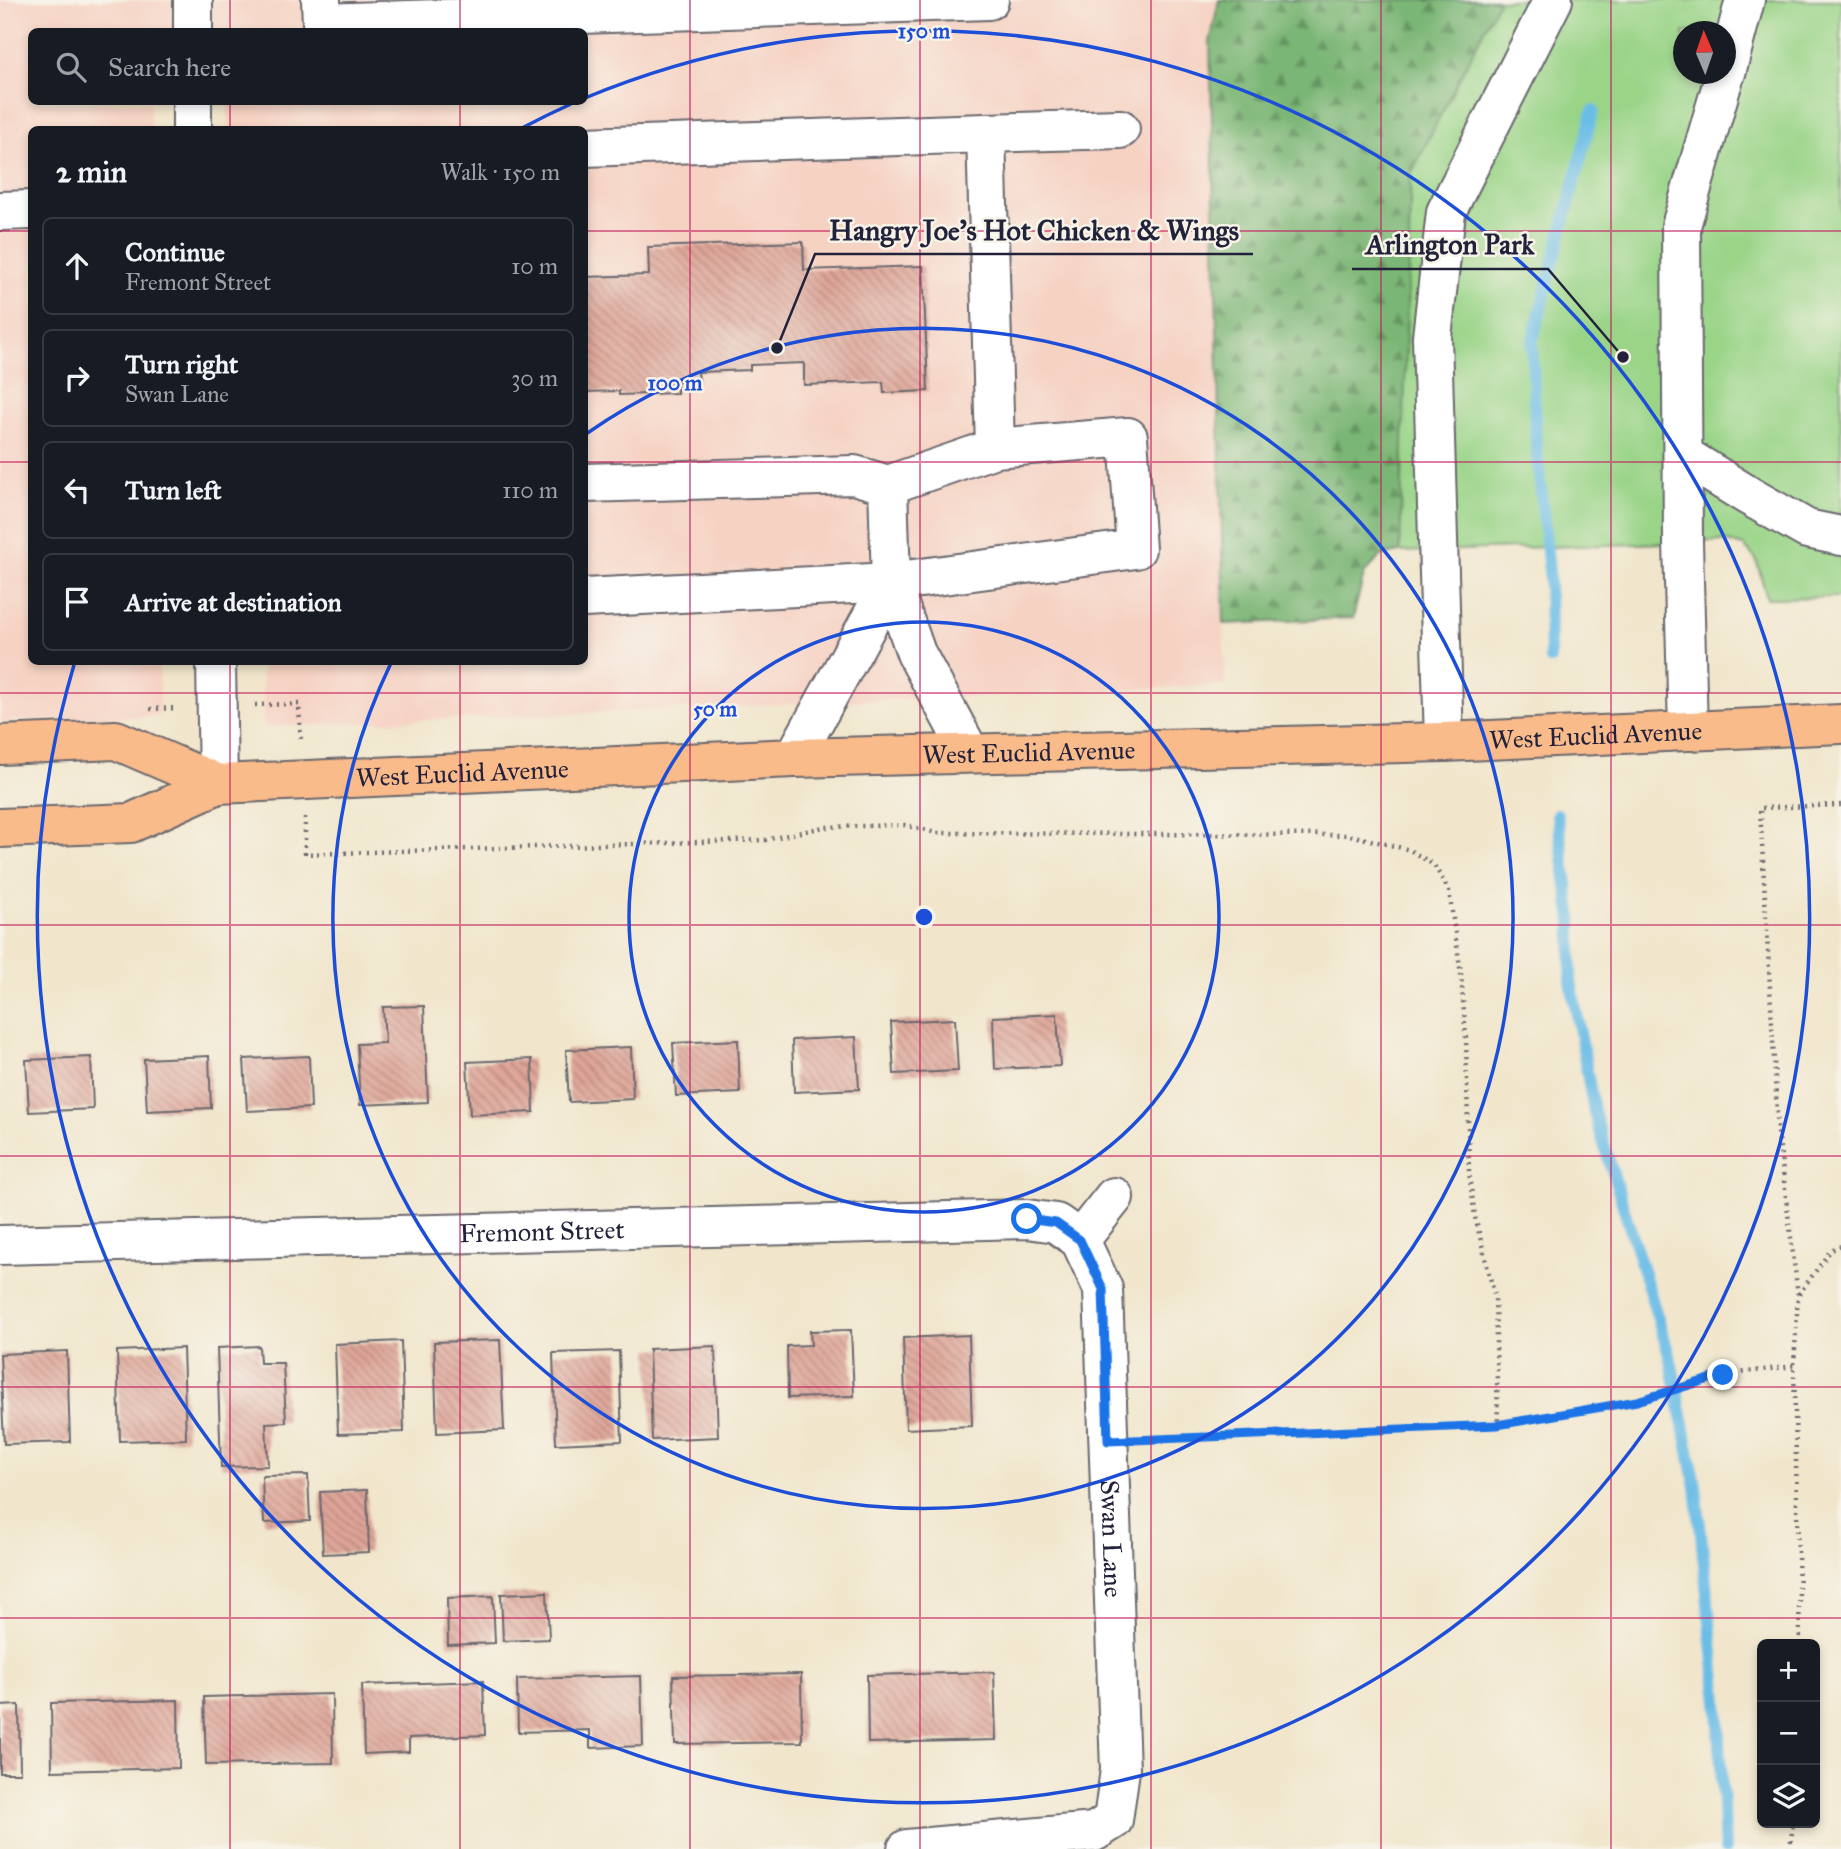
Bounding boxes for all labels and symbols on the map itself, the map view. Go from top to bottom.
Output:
text: 150 m [898,18,950,44]
north arrow [1673,21,1736,84]
callout: Hangry Joe's Hot Chicken & Wings [815,205,1253,254]
text: Hangry Joe's Hot Chicken & Wings [829,213,1239,248]
callout: Arlington Park [1352,220,1548,269]
text: Arlington Park [1364,227,1535,262]
text: 100 m [648,370,703,396]
text: 50 m [693,696,737,722]
street label: West Euclid Avenue [1488,714,1703,756]
street label: West Euclid Avenue [922,734,1136,771]
street label: West Euclid Avenue [355,752,570,794]
centre of rings [912,905,936,929]
route start [1011,1203,1042,1234]
street label: Fremont Street [459,1213,625,1249]
route end [1707,1359,1738,1390]
street label: Swan Lane [1094,1479,1130,1598]

